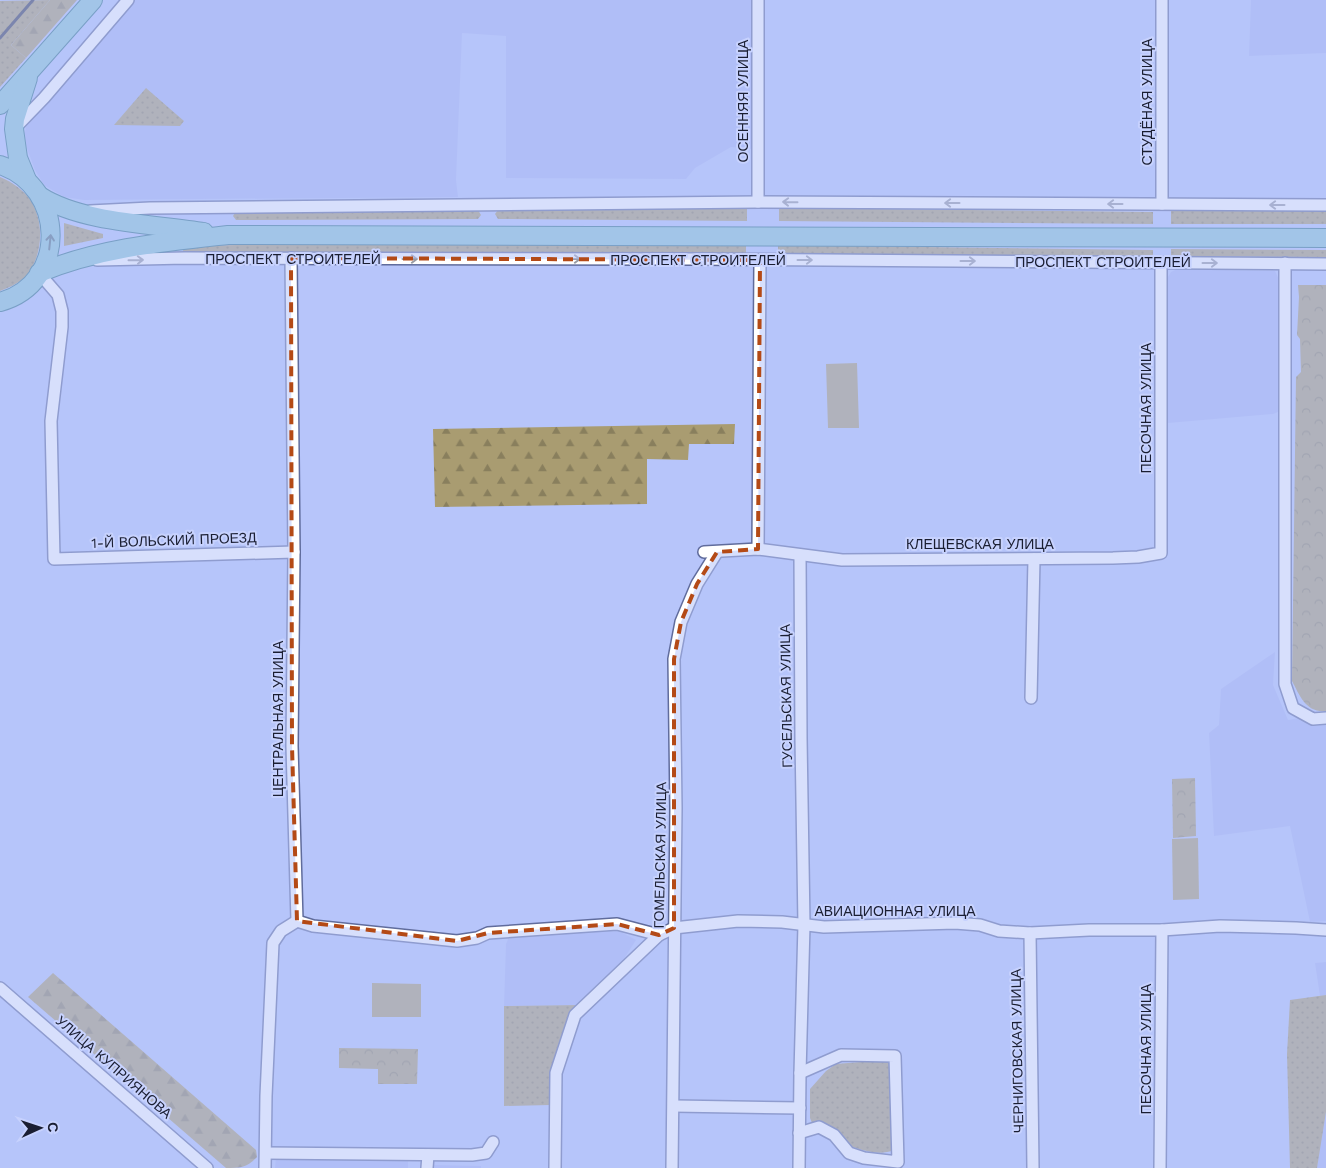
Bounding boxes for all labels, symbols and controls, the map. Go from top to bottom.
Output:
street label: СТУДЁНАЯ УЛИЦА [1139,38,1155,166]
street label: ОСЕННЯЯ УЛИЦА [735,39,751,162]
one-way arrow [782,198,798,207]
one-way arrow [945,198,961,208]
one-way arrow [1107,199,1124,209]
one-way arrow [1270,200,1286,210]
one-way arrow [45,234,55,250]
street label: ПРОСПЕКТ СТРОИТЕЛЕЙ [205,250,381,267]
street label: ПРОСПЕКТ СТРОИТЕЛЕЙ [610,251,786,268]
street label: ПРОСПЕКТ СТРОИТЕЛЕЙ [1015,253,1191,270]
one-way arrow [402,254,418,264]
one-way arrow [564,254,580,264]
one-way arrow [128,255,144,264]
one-way arrow [796,255,813,265]
one-way arrow [959,256,975,266]
one-way arrow [1201,258,1217,268]
street label: ПЕСОЧНАЯ УЛИЦА [1138,342,1154,473]
street label: 1-Й ВОЛЬСКИЙ ПРОЕЗД [91,528,257,551]
street label: КЛЕЩЕВСКАЯ УЛИЦА [906,536,1055,552]
street label: ГУСЕЛЬСКАЯ УЛИЦА [777,623,795,768]
street label: ЦЕНТРАЛЬНАЯ УЛИЦА [270,640,286,797]
street label: ГОМЕЛЬСКАЯ УЛИЦА [651,781,669,928]
street label: АВИАЦИОННАЯ УЛИЦА [814,903,976,919]
street label: ЧЕРНИГОВСКАЯ УЛИЦА [1008,968,1026,1133]
street label: ПЕСОЧНАЯ УЛИЦА [1138,983,1154,1114]
street label: УЛИЦА КУПРИЯНОВА [53,1012,176,1122]
north arrow [15,1103,65,1153]
text: С [45,1122,61,1133]

